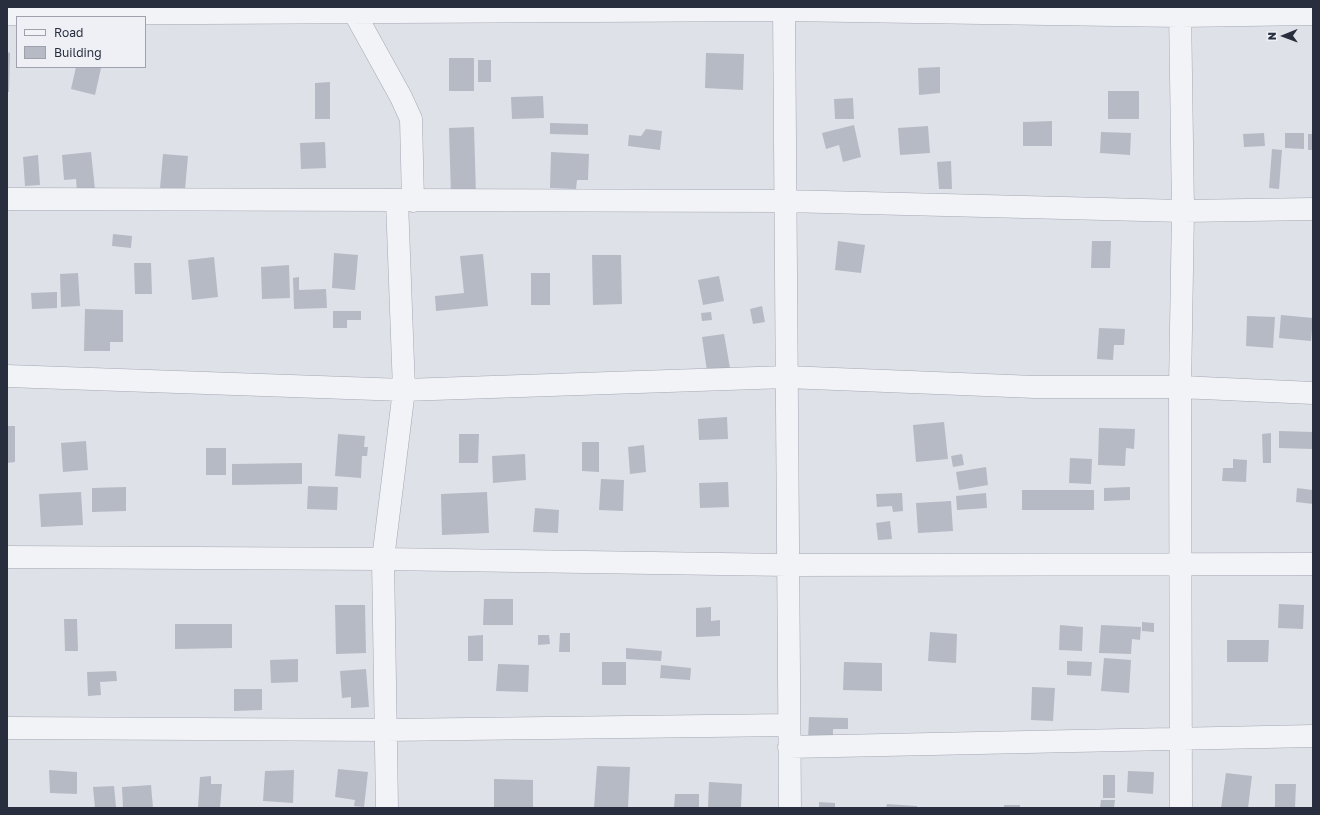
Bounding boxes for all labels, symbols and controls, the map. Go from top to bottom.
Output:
legend [16,16,146,68]
north arrow [1264,16,1304,56]
text: Road [54,25,83,40]
text: N [1265,32,1278,41]
text: Building [54,45,102,60]

